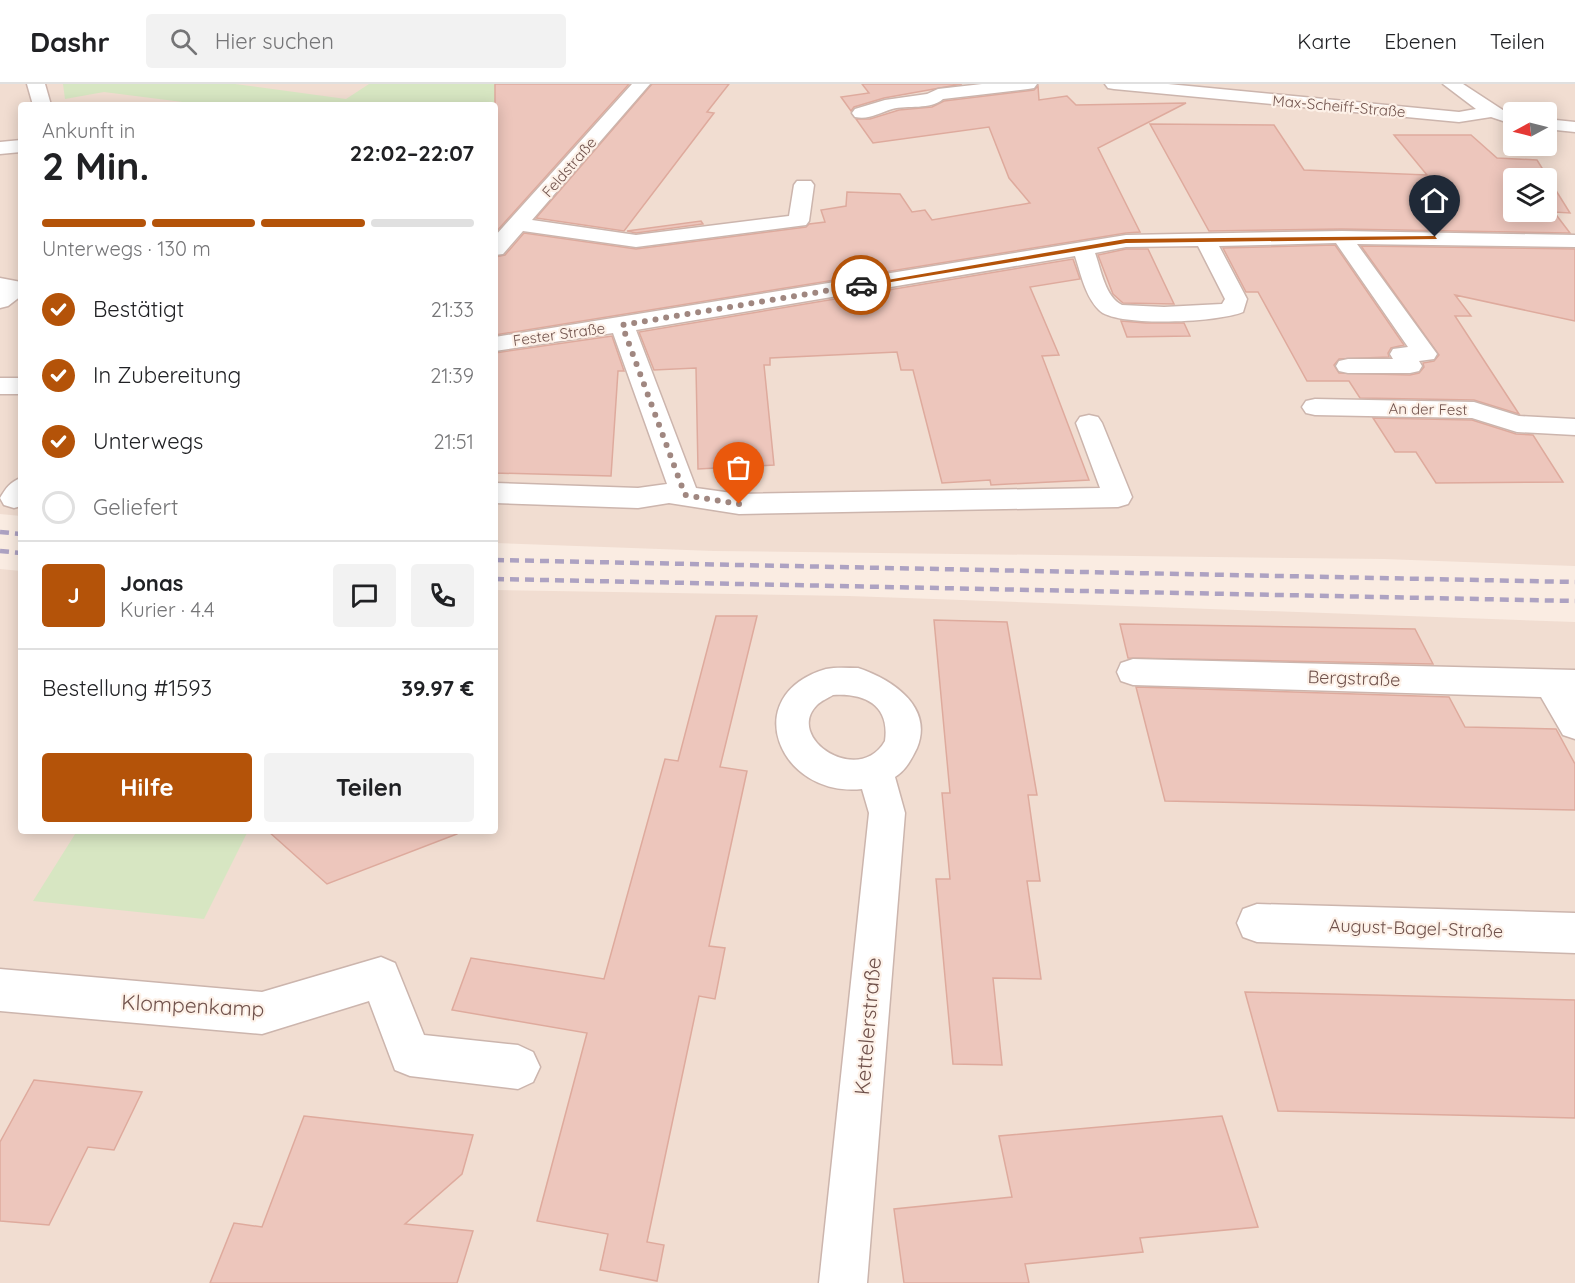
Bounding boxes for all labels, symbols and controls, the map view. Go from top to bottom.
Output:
search box [146,14,566,68]
text: Dashr [30,24,110,59]
icon: search [167,25,200,58]
text: Hier suchen [215,27,334,55]
text: Karte [1297,28,1351,54]
text: Ebenen [1384,28,1457,54]
text: Teilen [1490,28,1545,54]
street label: Max-Scheiff-Straße [1272,91,1406,121]
north arrow [1503,102,1557,156]
map controls [1503,102,1557,222]
text: Ankunft in [42,118,135,143]
street label: Feldstraße [538,133,600,201]
text: 22:02–22:07 [350,139,474,167]
text: 2 Min. [42,141,149,190]
button: layers [1503,168,1557,222]
pin [1409,175,1460,237]
icon: home [1418,184,1451,217]
text: Unterwegs · 130 m [42,236,211,261]
courier [831,255,891,315]
icon: car [845,269,878,302]
icon: check [42,293,75,326]
text: Bestätigt [93,295,184,323]
text: 21:33 [431,297,474,322]
street label: Fester Straße [512,318,606,350]
icon: check [42,359,75,392]
text: In Zubereitung [93,361,241,389]
text: 21:39 [430,363,474,388]
street label: An der Fest [1388,399,1468,419]
icon: check [42,425,75,458]
text: Unterwegs [93,427,203,455]
text: 21:51 [433,429,474,454]
pin [713,442,764,504]
icon: bag [722,451,755,484]
text: Geliefert [93,493,178,521]
button: chat [333,564,396,627]
button: phone [411,564,474,627]
text: Jonas [120,569,183,597]
text: J [67,581,80,609]
text: Kurier · 4.4 [120,597,215,622]
street label: Bergstraße [1307,665,1401,691]
text: Bestellung #1593 [42,674,212,702]
text: 39.97 € [401,674,474,702]
button: Hilfe [42,753,252,822]
button: Teilen [264,753,474,822]
street label: August-Bagel-Straße [1329,913,1503,943]
street label: Kettelerstraße [848,956,886,1096]
street label: Klompenkamp [121,988,265,1022]

